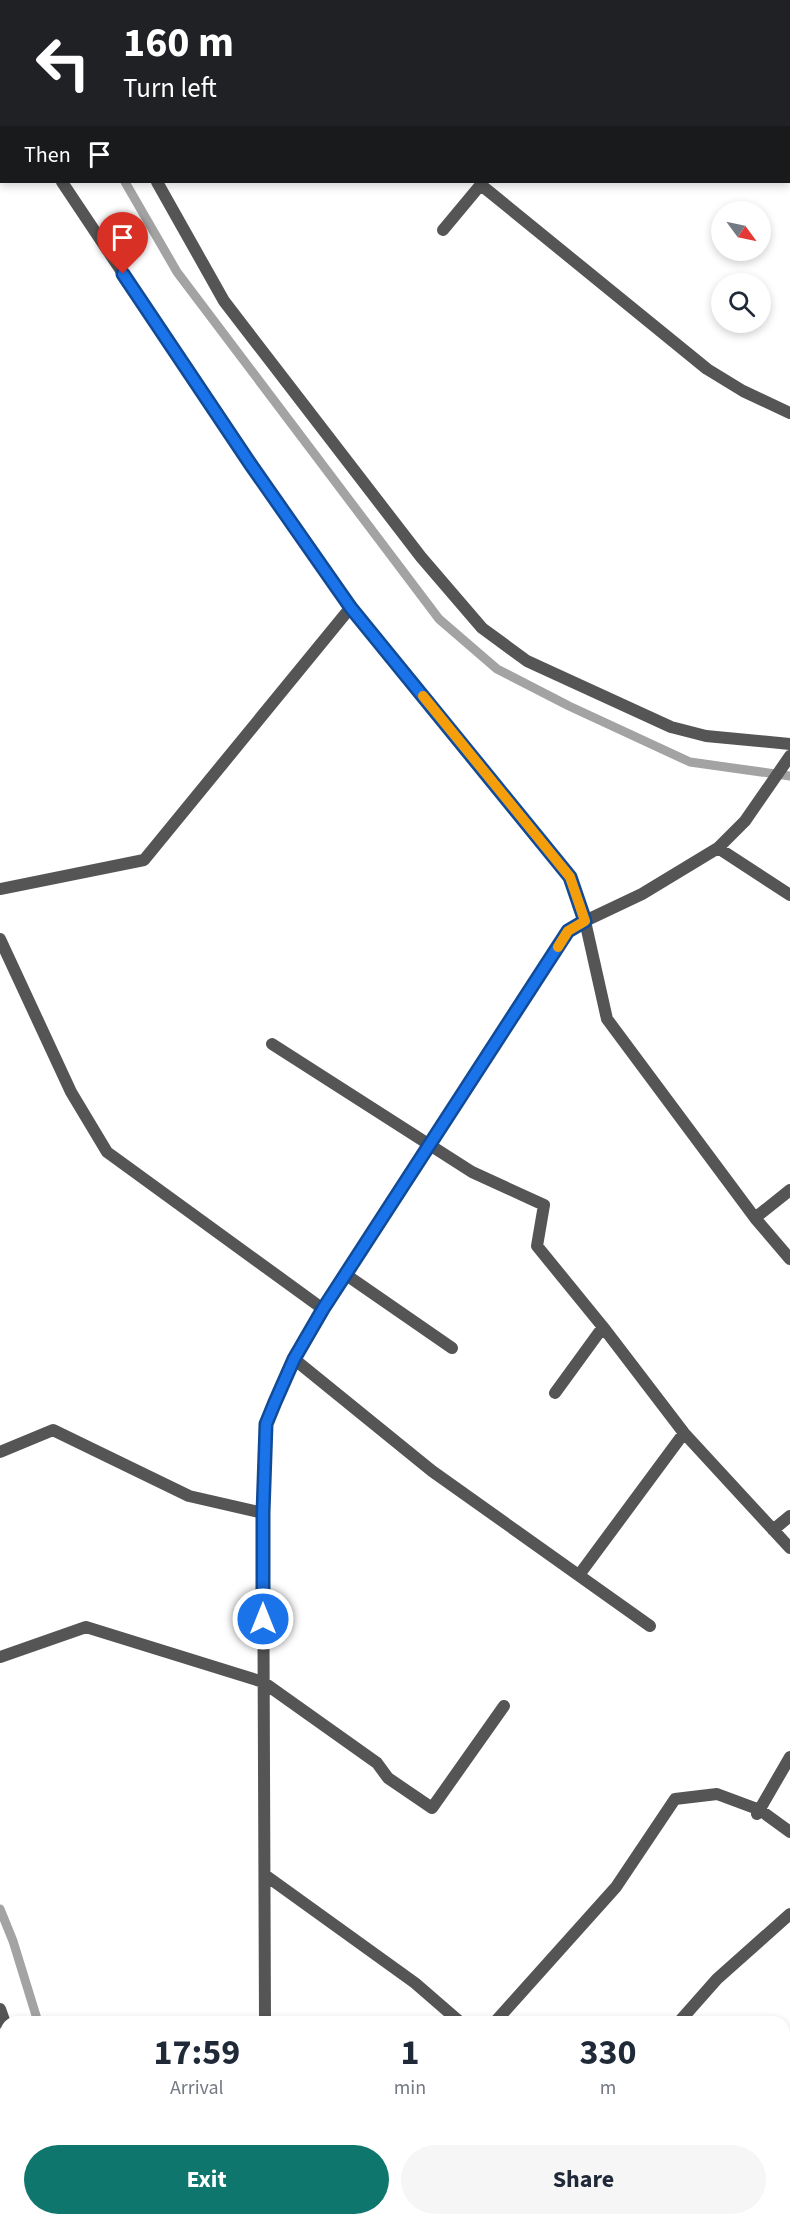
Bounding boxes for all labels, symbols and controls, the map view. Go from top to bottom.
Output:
text: 160 m [123,13,234,73]
icon: left [24,24,102,102]
text: Turn left [123,69,217,108]
icon: arrive [83,138,116,171]
text: Then [24,139,71,171]
north arrow [711,201,771,261]
map controls [711,201,771,333]
pin [97,212,148,274]
icon: arrive [106,221,139,254]
button: search [711,273,771,333]
position arrow [231,1587,295,1651]
text: 17:59 [153,2027,240,2078]
text: 1 [400,2027,419,2078]
text: 330 [580,2027,637,2078]
text: Arrival [170,2074,224,2102]
text: min [394,2074,426,2102]
text: m [600,2074,616,2102]
button: Exit [24,2145,389,2214]
button: Share [401,2145,766,2214]

